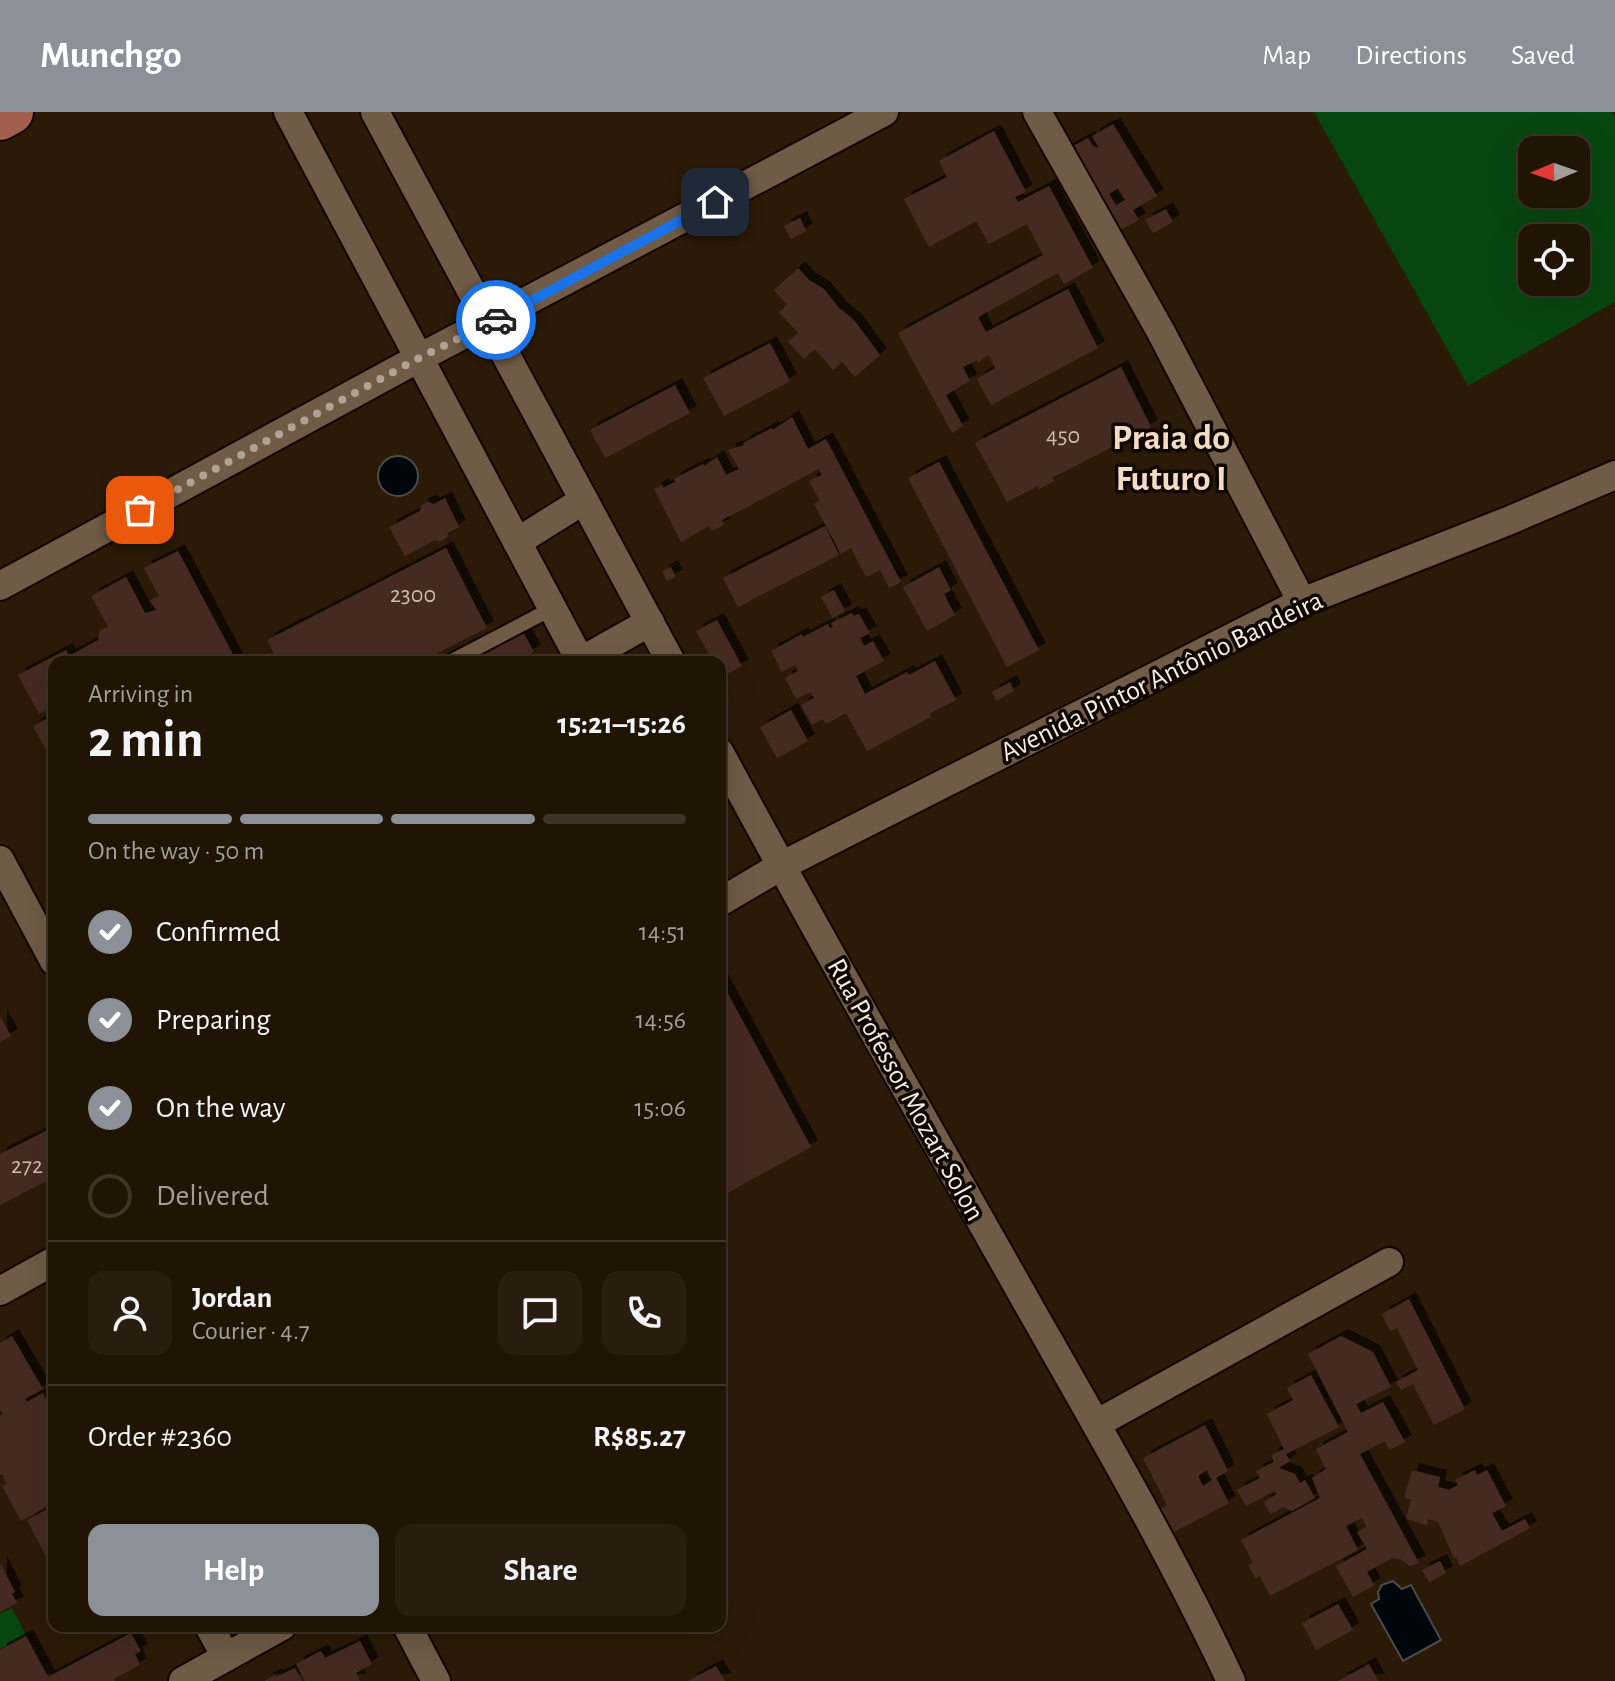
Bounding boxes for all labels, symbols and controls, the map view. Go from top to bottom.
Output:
text: Munchgo [40,37,182,75]
text: Map [1262,42,1311,70]
text: Directions [1355,42,1467,70]
text: Saved [1511,42,1575,70]
north arrow [1518,136,1590,208]
map controls [1518,136,1590,296]
pin [681,168,749,236]
icon: home [693,180,737,224]
button: locate [1518,224,1590,296]
courier [456,280,536,360]
icon: car [474,298,518,342]
district label: Praia do Futuro I [1112,420,1230,497]
house number: 450 [1046,424,1080,448]
pin [106,476,174,544]
icon: bag [118,488,162,532]
house number: 2300 [390,583,436,607]
street label: Avenida Pintor Antônio Bandeira [996,586,1327,767]
text: Arriving in [88,681,193,707]
text: 15:21–15:26 [557,709,686,739]
text: 2 min [88,714,203,766]
text: On the way · 50 m [88,838,264,864]
icon: check [88,910,132,954]
text: Confirmed [156,917,280,947]
text: 14:51 [639,919,686,945]
street label: Rua Professor Mozart Solon [822,954,989,1226]
icon: check [88,998,132,1042]
text: Preparing [156,1005,271,1035]
text: 14:56 [636,1007,686,1033]
icon: check [88,1086,132,1130]
text: On the way [156,1093,285,1123]
text: 15:06 [634,1095,686,1121]
house number: 272 [11,1154,43,1178]
text: Delivered [156,1181,269,1211]
button: person [88,1271,172,1355]
button: chat [498,1271,582,1355]
button: phone [602,1271,686,1355]
text: Jordan [192,1283,272,1313]
text: Courier · 4.7 [192,1318,310,1344]
text: Order #2360 [88,1422,232,1452]
text: R$85.27 [593,1422,686,1452]
button: Help [88,1524,379,1616]
button: Share [395,1524,686,1616]

